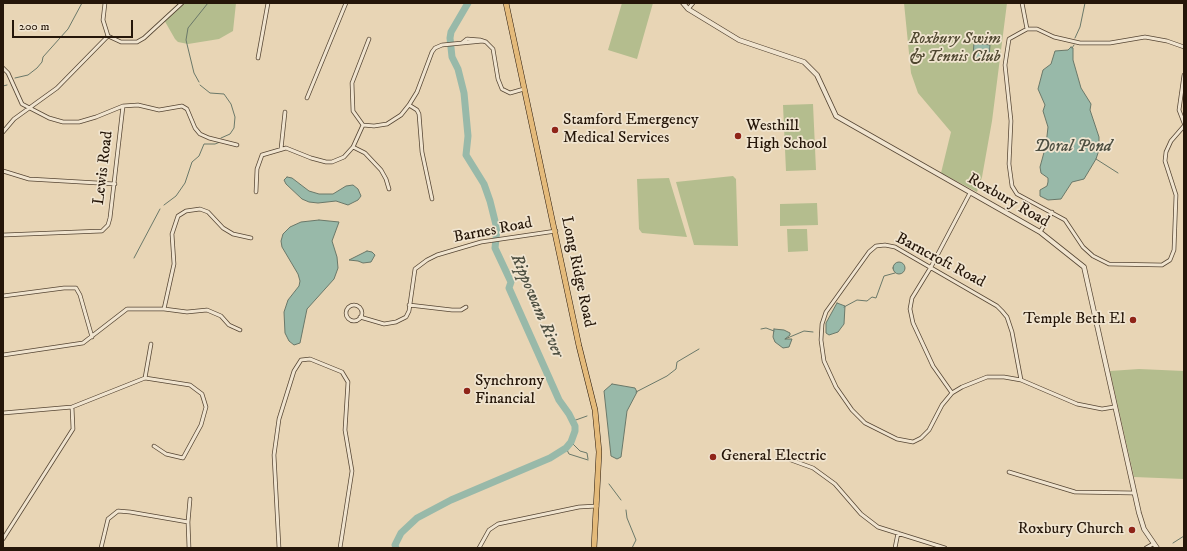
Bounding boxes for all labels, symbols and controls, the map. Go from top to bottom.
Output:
scale bar [14,12,135,38]
text: 200 m [19,19,49,34]
park label: Roxbury Swim & Tennis Club [909,30,1001,68]
place label: Stamford Emergency Medical Services [563,111,698,149]
place label: Westhill High School [746,117,827,155]
marker: Stamford Emergency Medical Services [550,125,560,135]
street label: Lewis Road [90,130,118,206]
marker: Westhill High School [733,131,743,141]
water label: Doral Pond [1034,137,1112,157]
street label: Roxbury Road [964,170,1052,232]
street label: Barnes Road [452,214,534,248]
street label: Long Ridge Road [556,215,598,329]
street label: Barncroft Road [892,229,988,293]
water label: Rippowam River [505,251,567,361]
place label: Temple Beth El [1023,310,1125,330]
marker: Temple Beth El [1128,315,1138,325]
place label: Synchrony Financial [475,372,544,410]
marker: Synchrony Financial [462,386,472,396]
place label: General Electric [721,447,826,467]
marker: General Electric [708,452,718,462]
place label: Roxbury Church [1018,520,1124,540]
marker: Roxbury Church [1127,525,1137,535]

